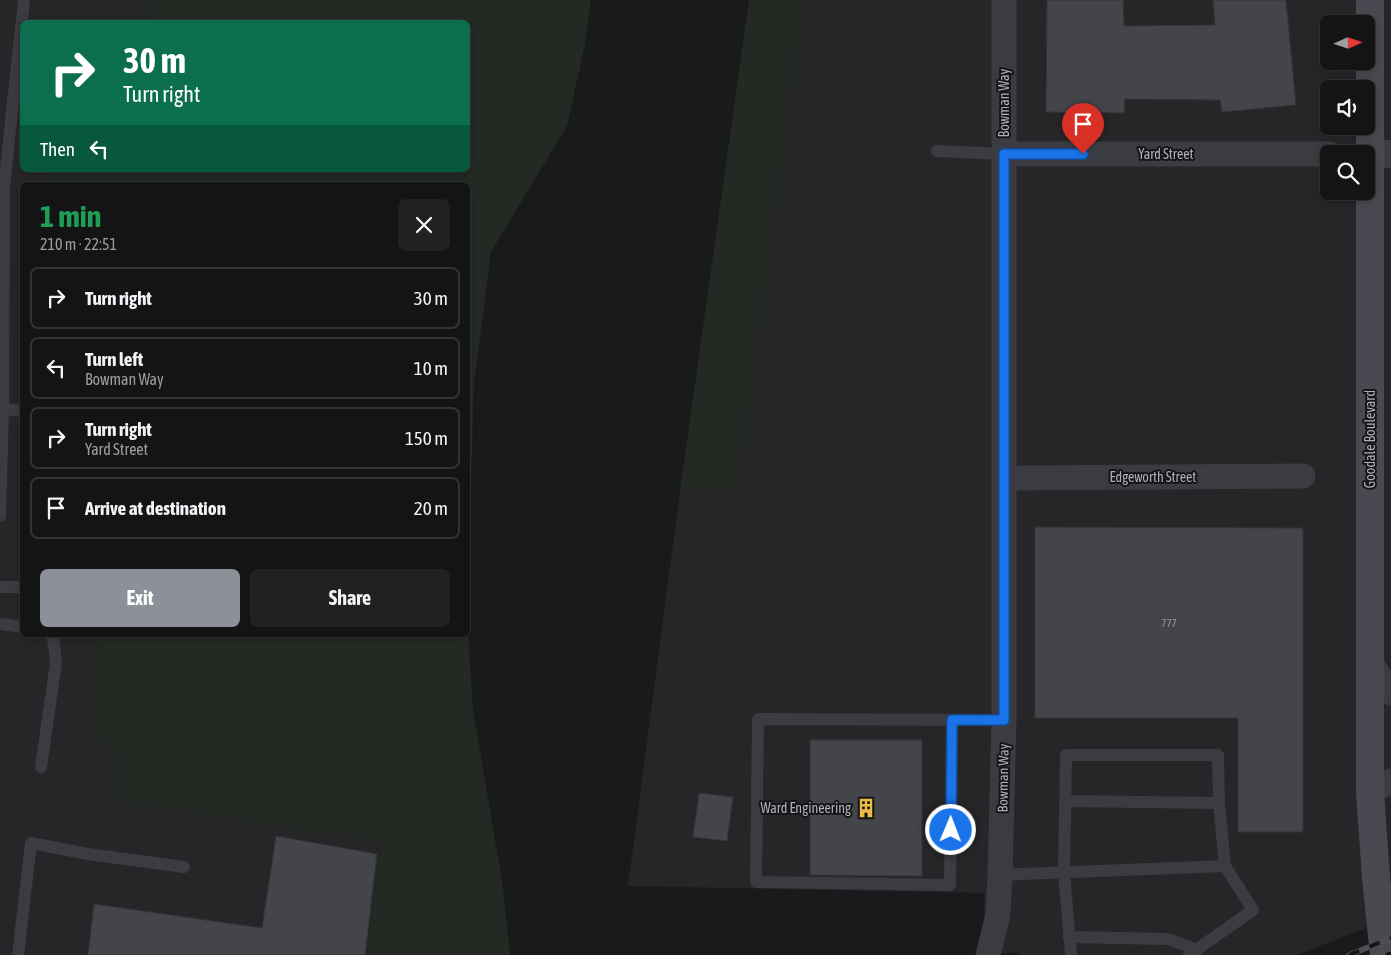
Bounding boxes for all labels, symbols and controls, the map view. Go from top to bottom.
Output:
north arrow [1320,15,1375,70]
map controls [1320,15,1375,200]
icon: right [40,40,105,105]
text: 30 m [123,40,186,80]
street label: Bowman Way [996,68,1012,137]
button: sound [1320,80,1375,135]
text: Turn right [123,81,200,107]
pin [1062,103,1104,154]
icon: arrive [1069,110,1097,138]
icon: left [85,135,113,163]
text: Then [40,138,75,160]
button: search [1320,145,1375,200]
street label: Yard Street [1138,146,1194,162]
text: 1 min [40,199,101,233]
button: close [398,199,450,251]
text: 210 m · 22:51 [40,235,117,253]
icon: right [42,284,70,312]
text: Turn right [85,287,152,309]
text: 30 m [414,287,448,309]
text: Turn left [85,348,143,370]
icon: left [42,354,70,382]
text: 10 m [414,357,448,379]
text: Bowman Way [85,370,164,388]
street label: Goodale Boulevard [1362,390,1378,488]
text: Turn right [85,418,152,440]
icon: right [42,424,70,452]
text: 150 m [405,427,448,449]
text: Yard Street [85,440,148,458]
street label: Edgeworth Street [1110,469,1196,485]
icon: arrive [42,494,70,522]
text: Arrive at destination [85,497,226,519]
text: 20 m [414,497,448,519]
button: Exit [40,569,240,627]
button: Share [250,569,450,627]
house number: 777 [1161,617,1177,629]
street label: Bowman Way [994,743,1012,813]
building icon: Ward Engineering [855,797,877,819]
place label: Ward Engineering [760,800,851,816]
position arrow [924,803,976,855]

